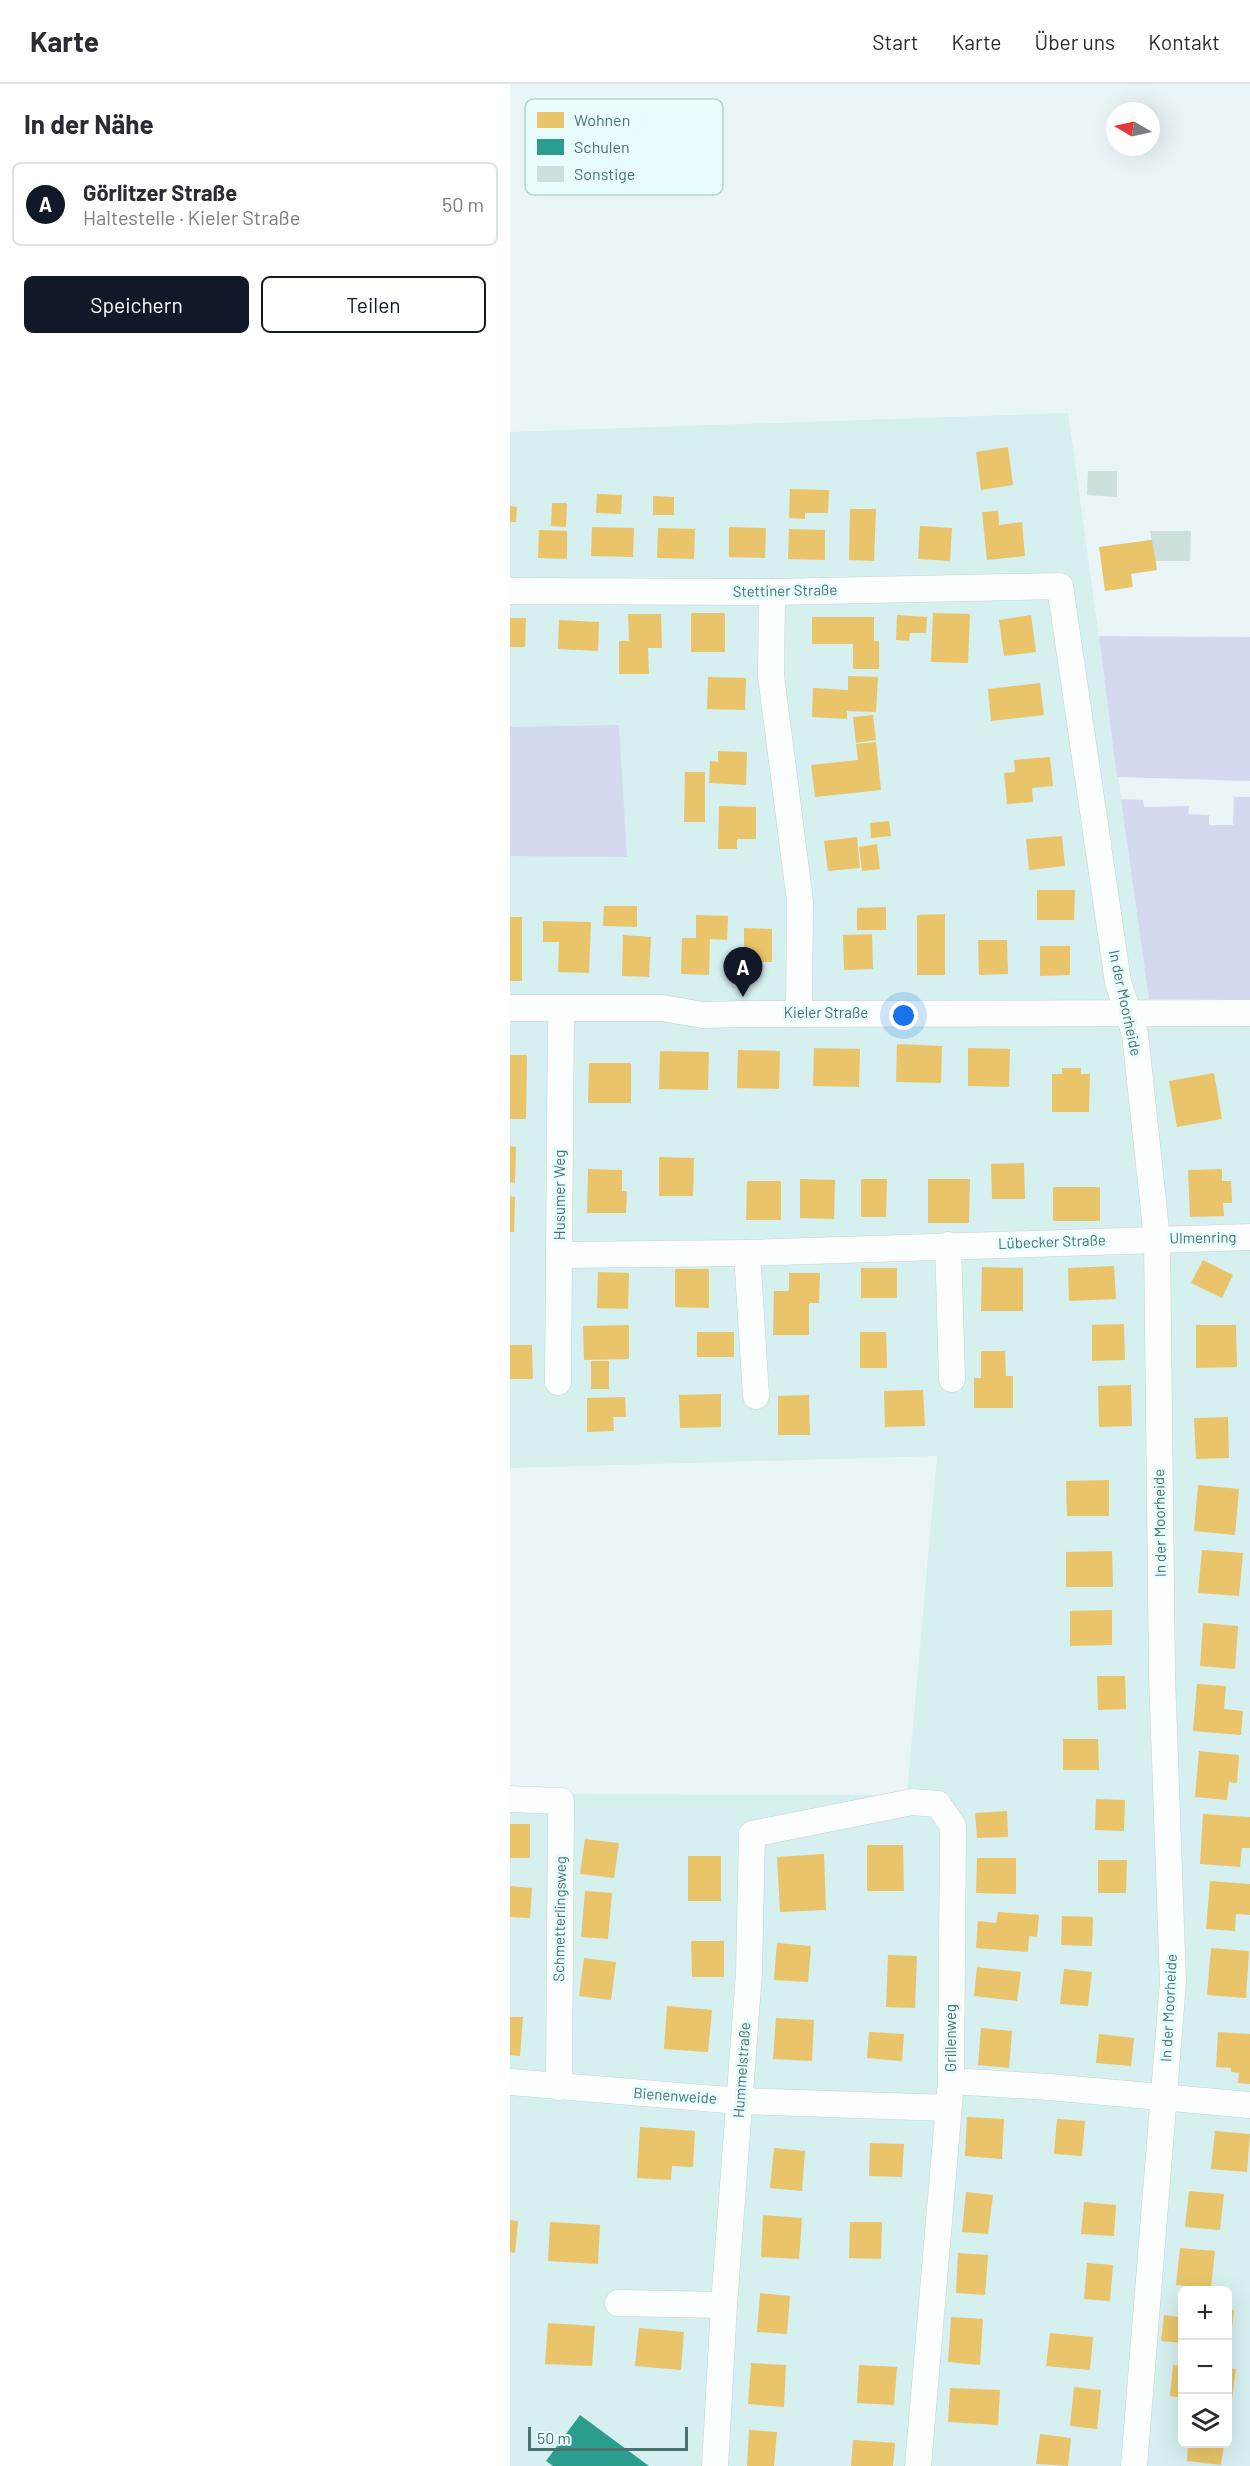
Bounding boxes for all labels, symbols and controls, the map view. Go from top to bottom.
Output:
text: Karte [30,24,99,58]
text: Start [872,29,919,54]
text: Karte [952,29,1002,54]
text: Über uns [1035,29,1115,54]
text: Kontakt [1148,29,1220,54]
legend [525,99,723,195]
north arrow [1106,102,1160,156]
text: In der Nähe [24,108,154,139]
text: Wohnen [574,110,630,129]
text: Schulen [574,137,630,156]
text: Sonstige [574,164,635,183]
text: Görlitzer Straße [83,179,237,205]
text: A [39,192,52,216]
text: 50 m [442,192,484,216]
text: Haltestelle · Kieler Straße [83,205,300,229]
button: Speichern [24,276,249,333]
button: Teilen [261,276,486,333]
street label: Stettiner Straße [732,580,838,600]
pin: A [724,948,762,997]
street label: In der Moorheide [1106,948,1146,1058]
your location [889,1001,918,1030]
street label: Kieler Straße [784,1003,868,1021]
street label: Husumer Weg [550,1150,568,1240]
street label: Ulmenring [1169,1227,1237,1247]
street label: Lübecker Straße [998,1230,1106,1252]
street label: In der Moorheide [1149,1469,1169,1577]
street label: Schmetterlingsweg [549,1856,569,1982]
street label: In der Moorheide [1156,1953,1180,2062]
street label: Grillenweg [941,2004,959,2072]
street label: Hummelstraße [729,2021,753,2118]
street label: Bienenweide [633,2083,717,2107]
map controls [1178,2286,1232,2448]
button: + [1178,2286,1232,2340]
button: − [1178,2340,1232,2394]
button: layers [1178,2394,1232,2448]
scale bar [528,2424,688,2452]
text: 50 m [537,2428,571,2447]

